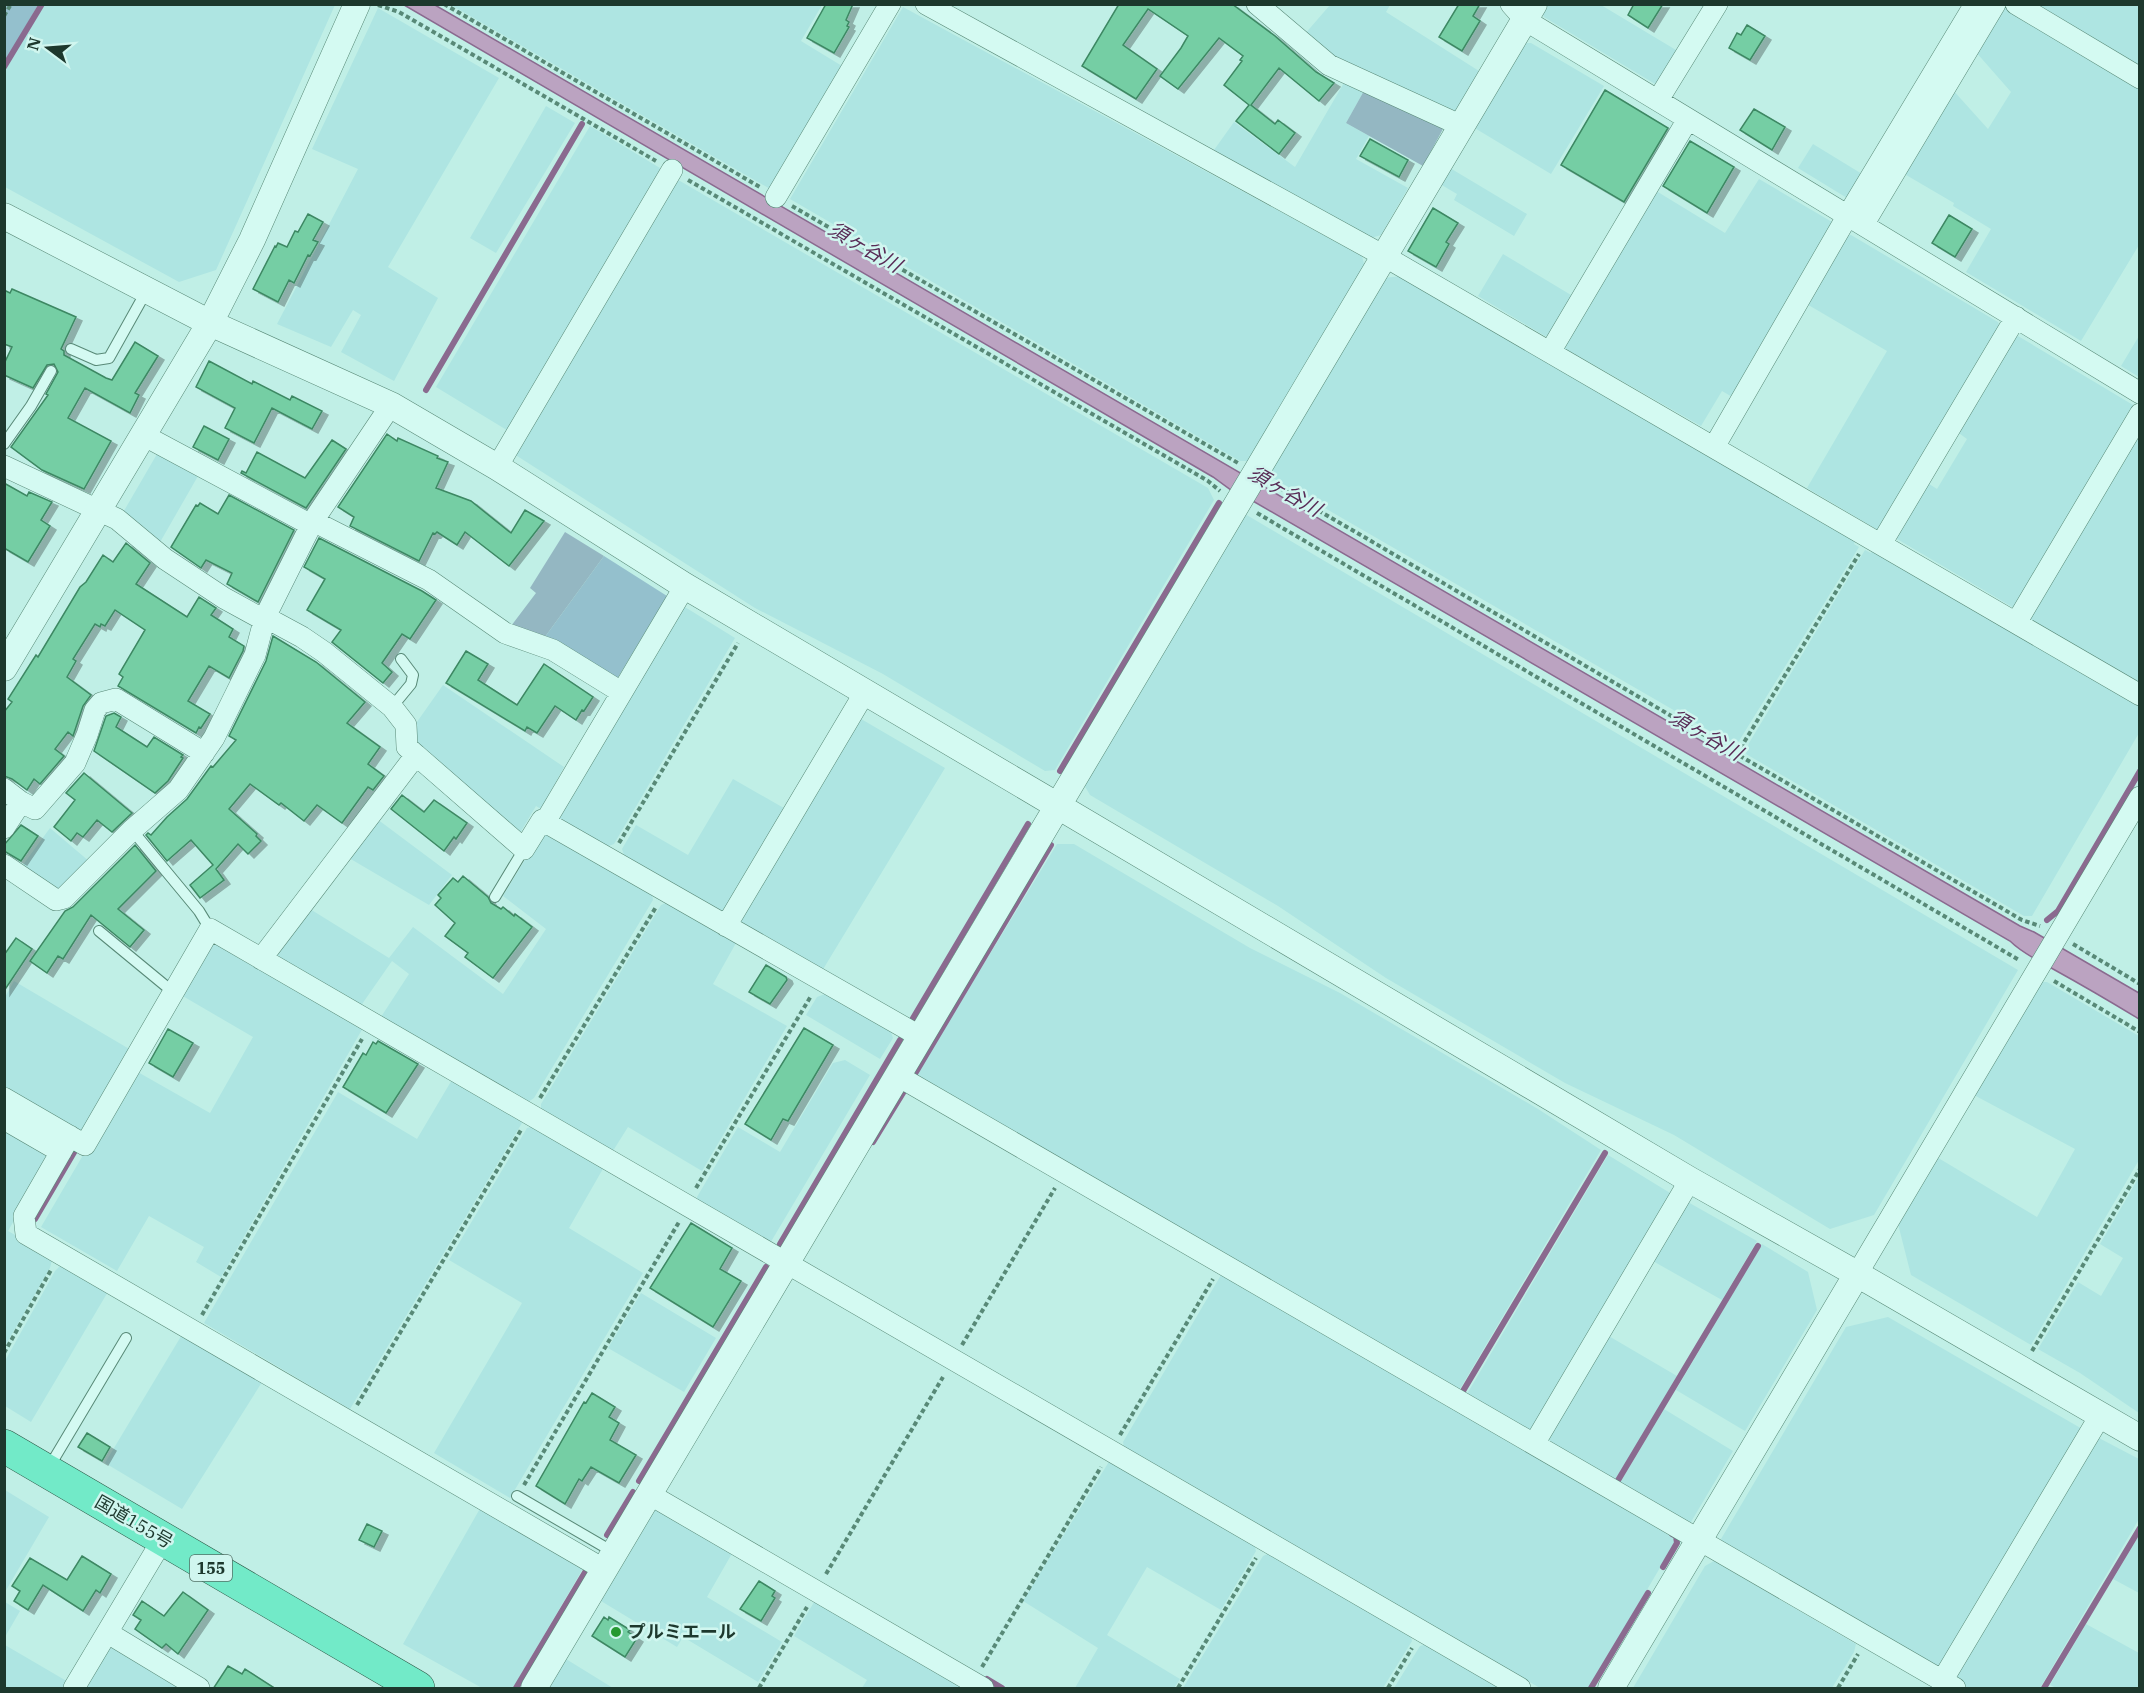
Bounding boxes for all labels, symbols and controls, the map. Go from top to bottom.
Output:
north arrow [18,18,78,78]
text: N [22,35,45,53]
water label: 須ヶ谷川 [824,215,908,279]
water label: 須ヶ谷川 [1244,459,1328,523]
water label: 須ヶ谷川 [1665,703,1749,767]
street label: 国道155号 [91,1490,177,1553]
road number: 155 [190,1555,232,1581]
place label: プルミエール [628,1620,736,1643]
marker: プルミエール [609,1625,623,1639]

